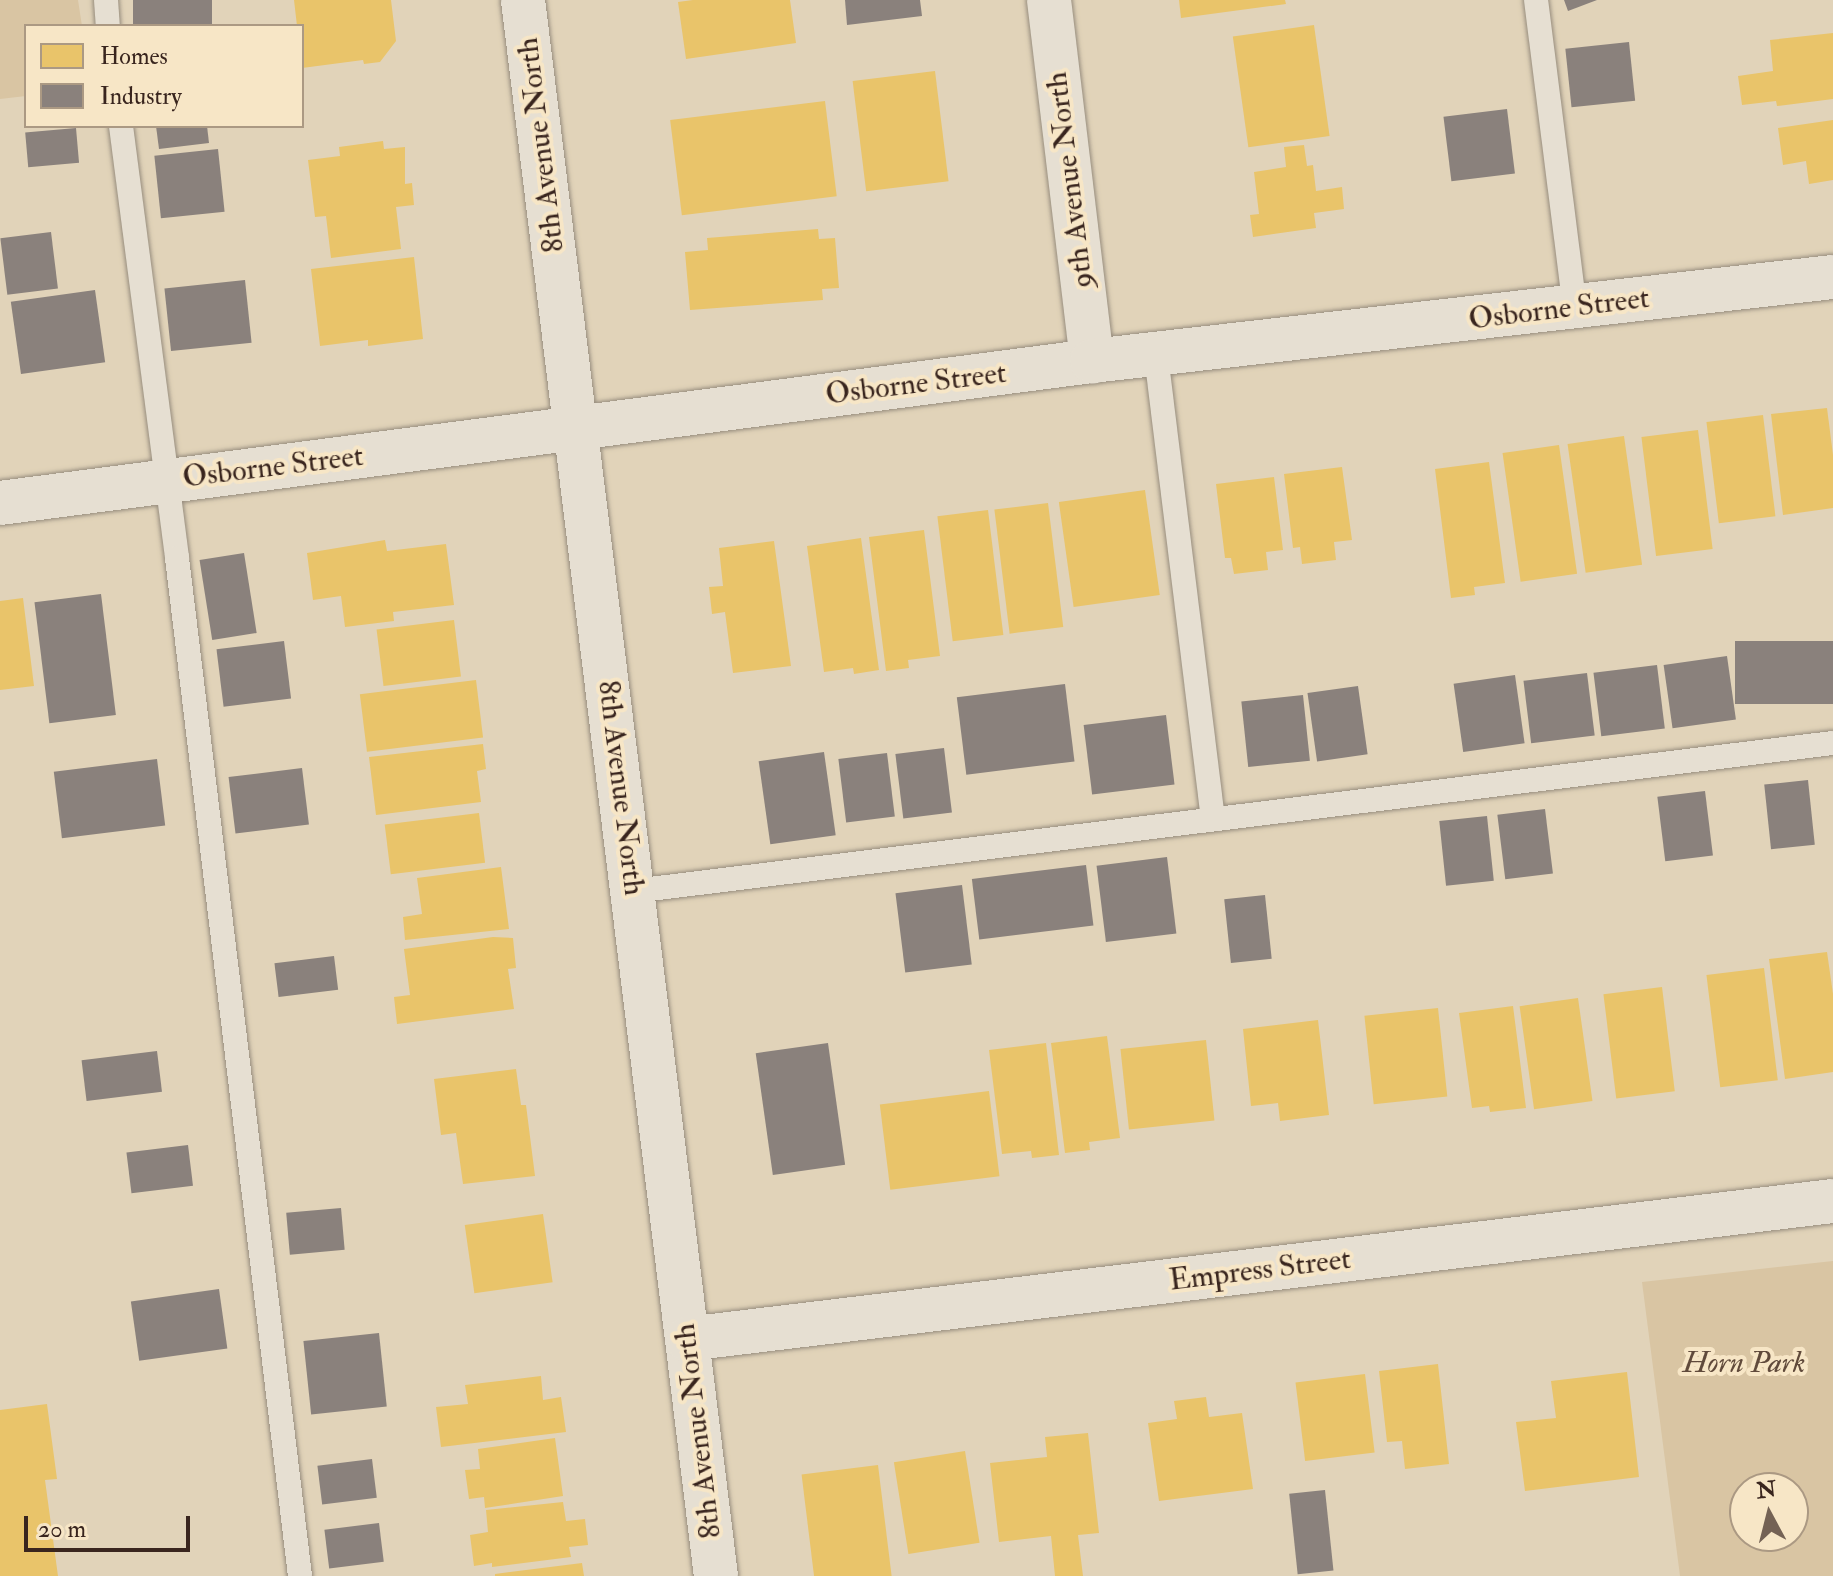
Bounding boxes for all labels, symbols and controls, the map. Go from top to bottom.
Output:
legend [24,24,304,128]
street label: 8th Avenue North [510,35,572,255]
text: Homes [100,41,168,72]
street label: 9th Avenue North [1039,70,1101,290]
text: Industry [100,81,182,112]
street label: Osborne Street [1467,280,1651,338]
street label: Osborne Street [824,355,1008,413]
street label: Osborne Street [181,438,365,496]
street label: 8th Avenue North [590,678,652,898]
street label: Empress Street [1167,1241,1353,1299]
street label: 8th Avenue North [667,1321,729,1541]
park label: Horn Park [1683,1345,1805,1381]
north arrow [1729,1472,1809,1552]
text: N [1755,1475,1778,1505]
scale bar [28,1500,194,1550]
text: 20 m [38,1514,86,1545]

